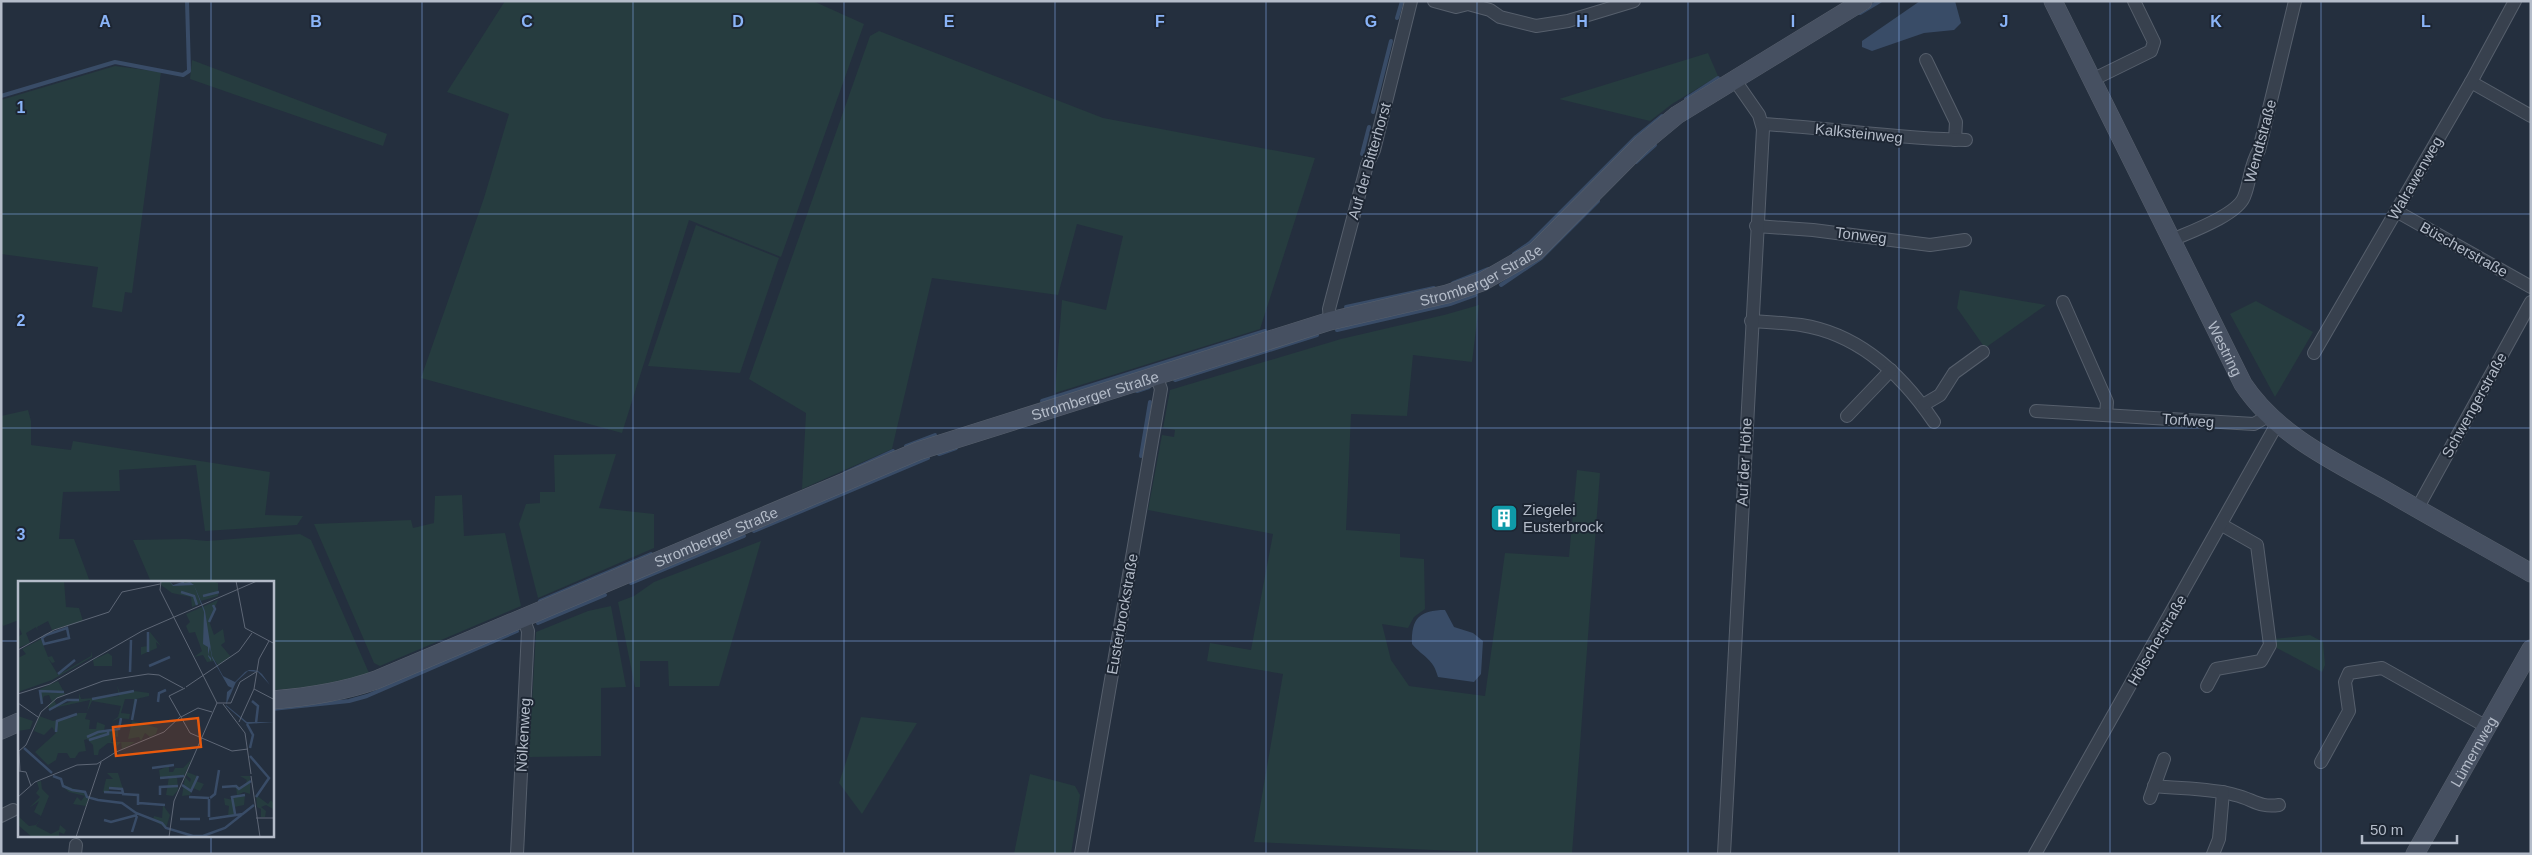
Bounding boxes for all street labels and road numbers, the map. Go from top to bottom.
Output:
street label: Wendtstraße [2241,97,2279,185]
street label: Auf der Bitterhorst [1344,100,1394,221]
street label: Kalksteinweg [1814,120,1904,146]
street label: Walrawenweg [2384,133,2446,223]
street label: Büscherstraße [2417,218,2511,280]
street label: Tonweg [1834,223,1888,247]
street label: Stromberger Straße [1418,241,1546,309]
street label: Westring [2205,318,2246,379]
street label: Schwengerstraße [2438,349,2510,461]
street label: Stromberger Straße [1029,367,1161,423]
street label: Torfweg [2161,410,2215,430]
street label: Auf der Höhe [1733,417,1755,507]
street label: Stromberger Straße [651,503,780,570]
street label: Eusterbrockstraße [1103,552,1141,676]
street label: Hölscherstraße [2124,592,2190,688]
street label: Nölkenweg [513,697,533,773]
street label: Lümernweg [2446,713,2500,790]

